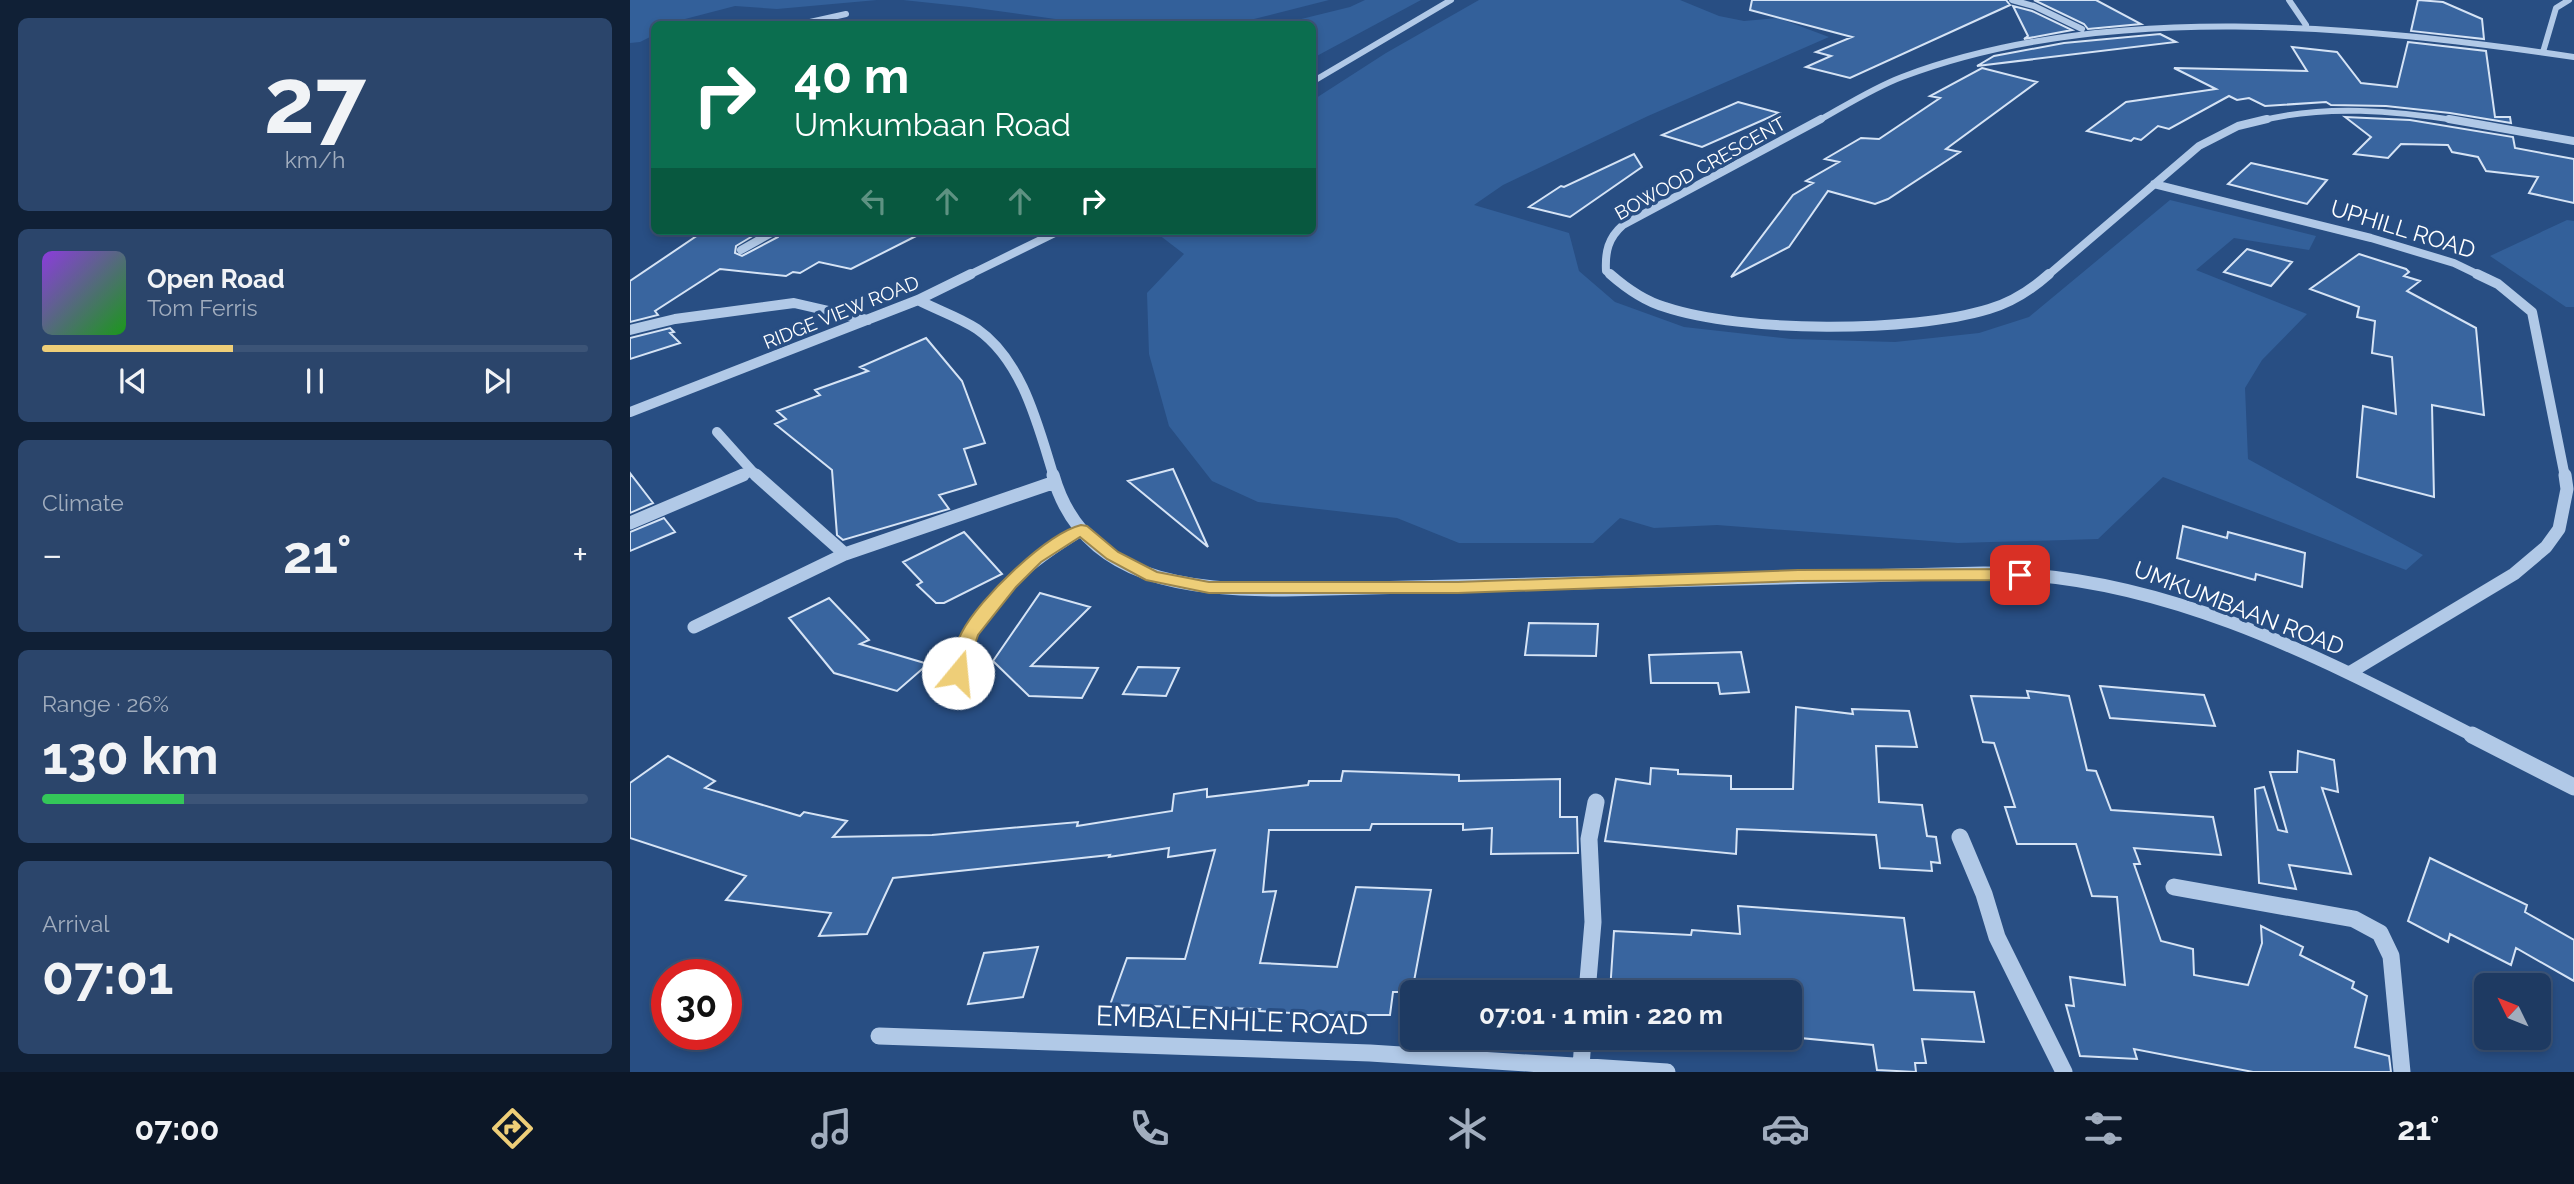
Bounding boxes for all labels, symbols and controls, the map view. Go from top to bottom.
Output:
text: 27 [264,47,366,154]
text: 40 m [794,47,909,104]
icon: right [679,49,770,140]
text: Umkumbaan Road [794,106,1071,143]
street label: BOWOOD CRESCENT [1611,112,1790,224]
text: km/h [285,146,345,173]
icon: left [855,182,893,220]
icon: ahead [928,182,966,220]
icon: ahead [1001,182,1039,220]
icon: right [1074,182,1112,220]
street label: UPHILL ROAD [2327,194,2479,263]
text: Open Road [147,264,285,294]
street label: RIDGE VIEW ROAD [760,271,922,353]
text: Tom Ferris [147,294,258,321]
icon: previous [114,362,152,400]
icon: pause [296,362,334,400]
icon: next [478,362,516,400]
text: Climate [42,489,124,516]
text: 21° [283,524,352,585]
text: − [42,532,62,577]
text: + [572,532,588,577]
pin [1990,545,2050,605]
street label: UMKUMBAAN ROAD [2130,555,2348,660]
icon: arrive [2001,556,2039,594]
position arrow [921,636,995,710]
text: Range · 26% [42,690,169,717]
text: 130 km [42,725,219,786]
text: Arrival [42,910,109,937]
text: 07:01 [42,945,174,1006]
speed limit sign: 30 [651,959,742,1050]
north arrow [2474,973,2552,1050]
map controls [2474,973,2551,1050]
street label: EMBALENHLE ROAD [1095,999,1369,1042]
text: 07:01 · 1 min · 220 m [1479,1000,1723,1030]
icon: directions [488,1104,537,1153]
icon: music [807,1104,856,1153]
icon: phone [1125,1104,1174,1153]
icon: climate [1443,1104,1492,1153]
icon: car [1761,1104,1810,1153]
icon: filters [2079,1104,2128,1153]
text: 07:00 [135,1110,219,1147]
text: 21° [2397,1110,2439,1147]

